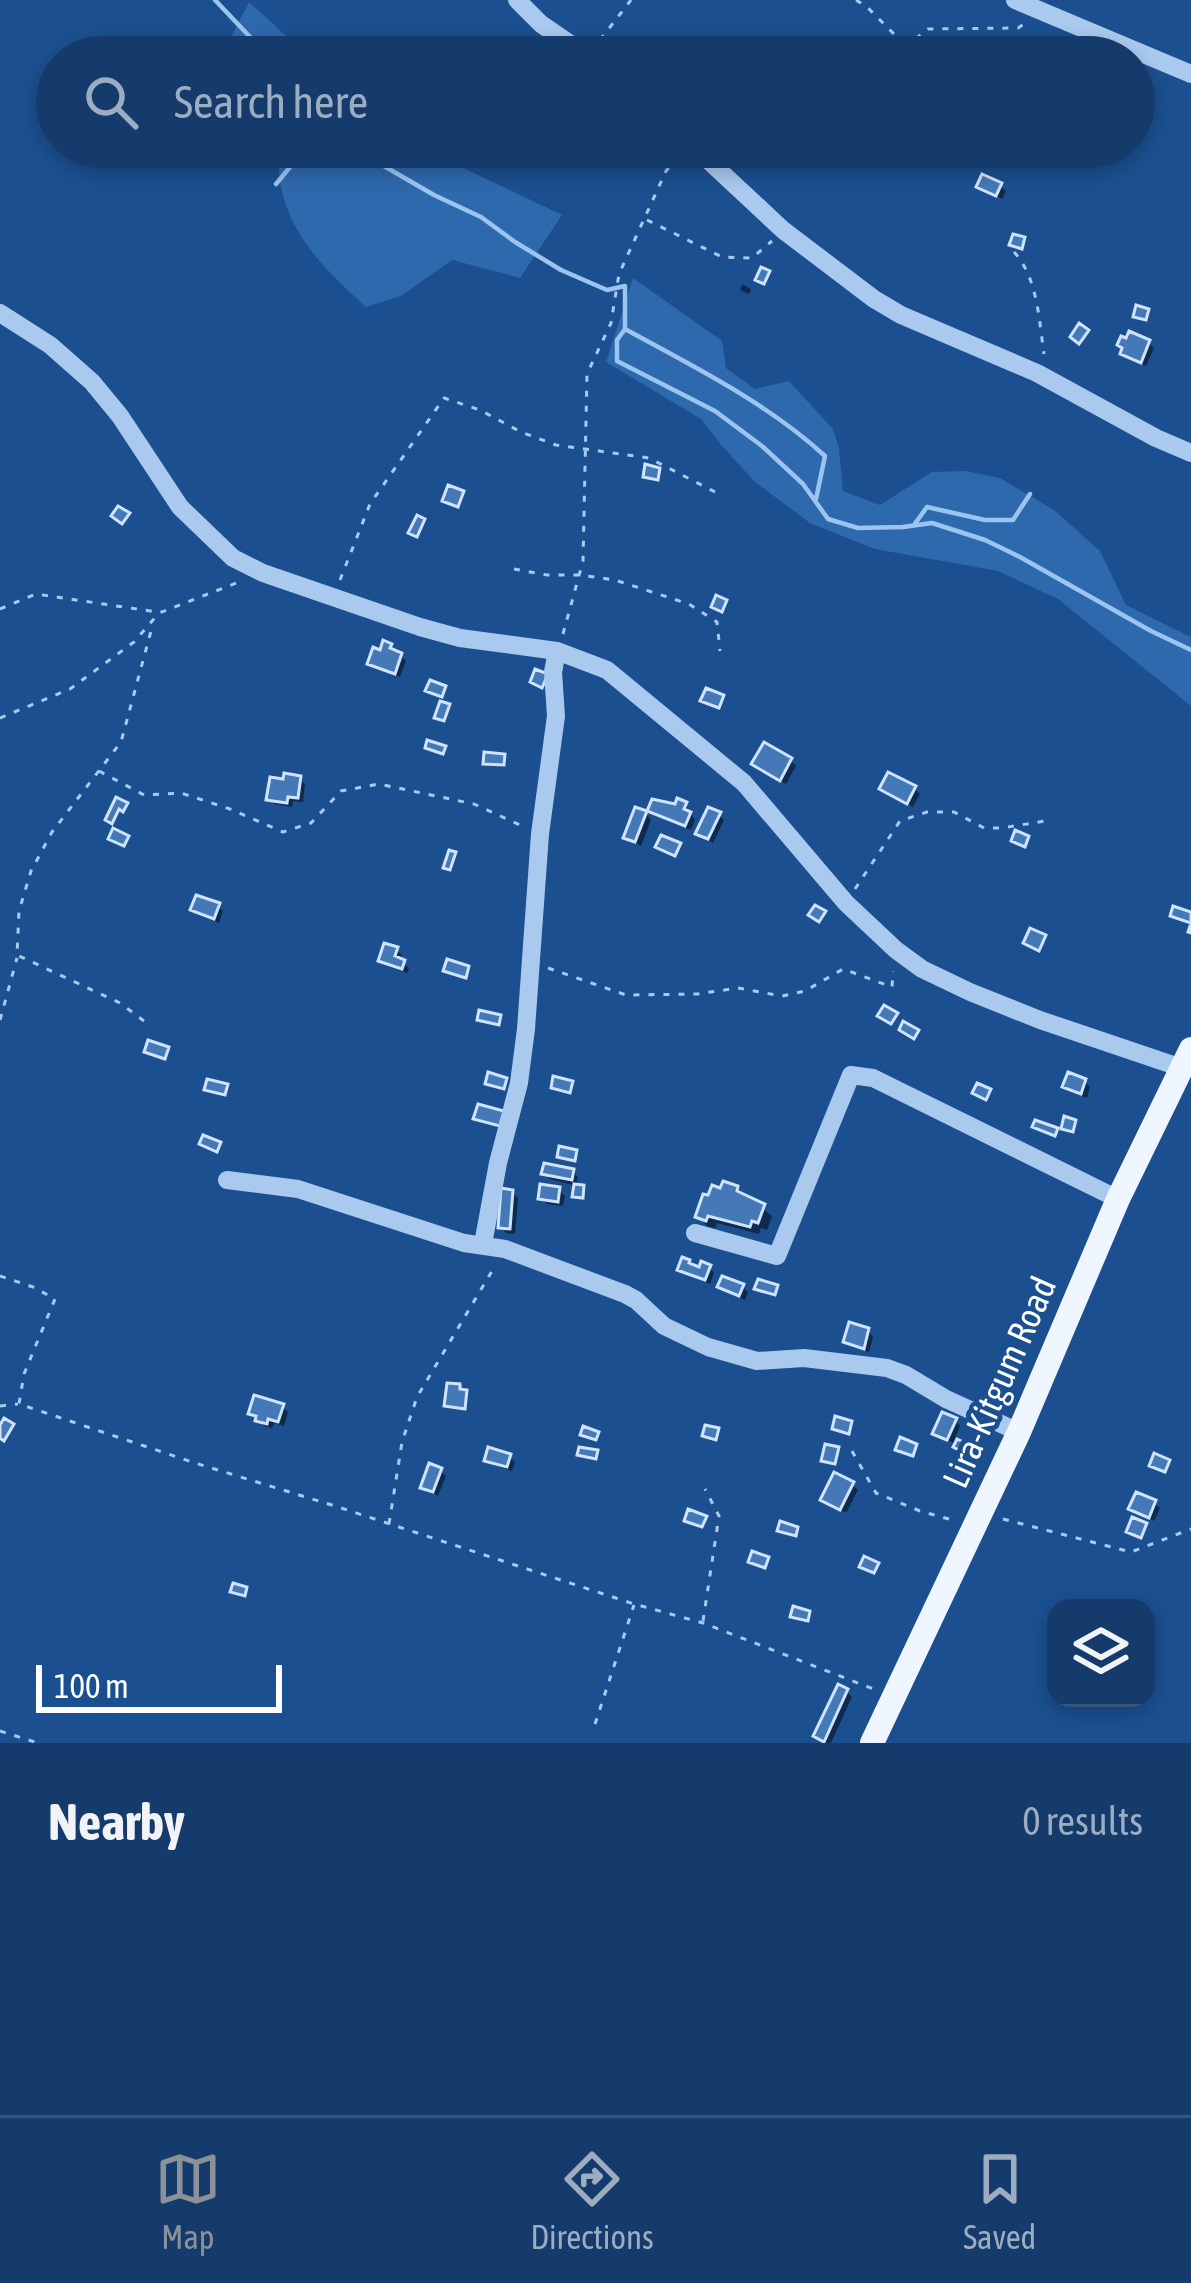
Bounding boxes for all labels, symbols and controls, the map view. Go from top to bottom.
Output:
search box [36,36,1155,168]
icon: search [78,69,144,135]
text: Search here [174,76,368,128]
street label: Lira-Kitgum Road [934,1270,1064,1494]
map controls [1047,1599,1155,1707]
button: layers [1047,1599,1155,1707]
scale bar [36,1659,282,1712]
text: 100 m [54,1667,129,1705]
text: Nearby [48,1792,185,1851]
text: 0 results [1022,1799,1143,1843]
tab: Map [155,2146,221,2256]
tab: Directions [530,2146,654,2256]
tab: Saved [963,2146,1036,2256]

